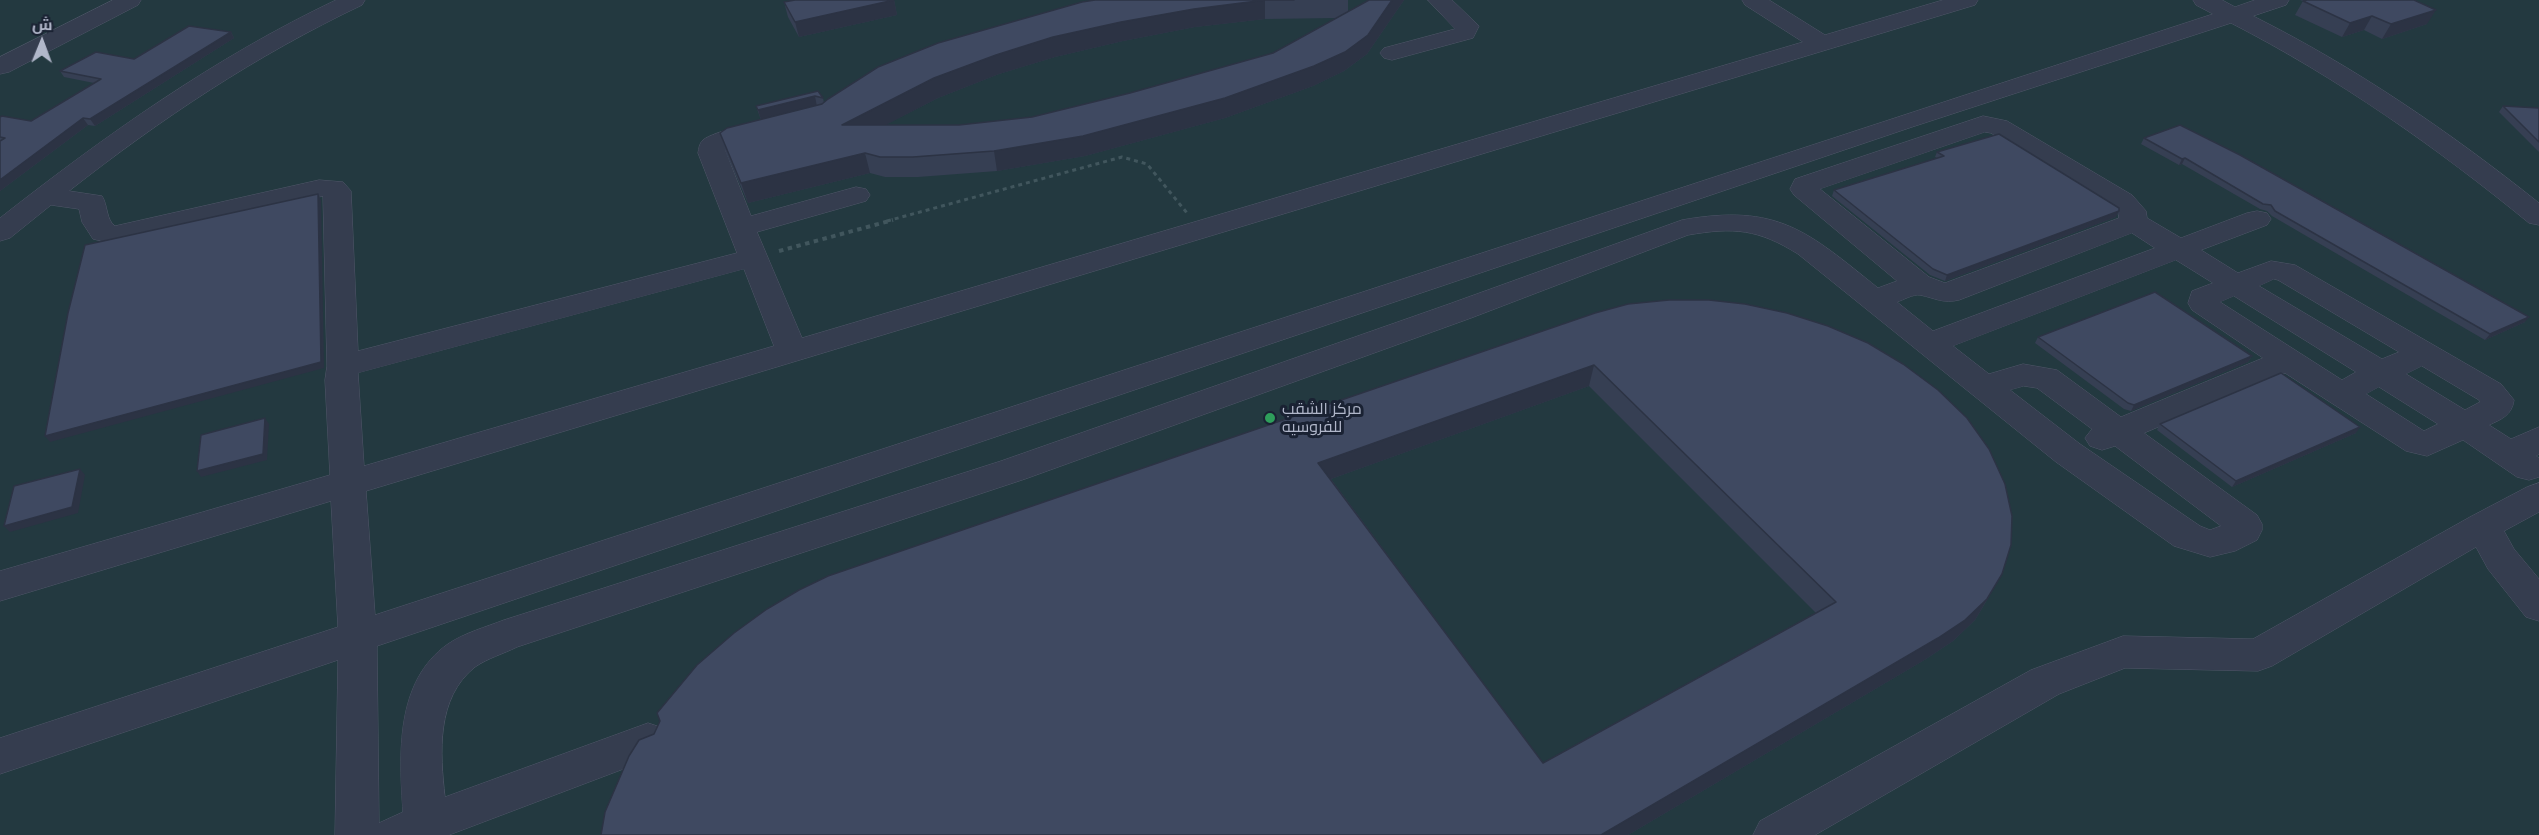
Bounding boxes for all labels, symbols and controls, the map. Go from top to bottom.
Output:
north arrow [12,12,72,72]
text: ش [32,13,53,35]
place label: مركز الشقب للفروسيه [1282,399,1362,437]
marker: مركز الشقب للفروسيه [1263,411,1277,425]

